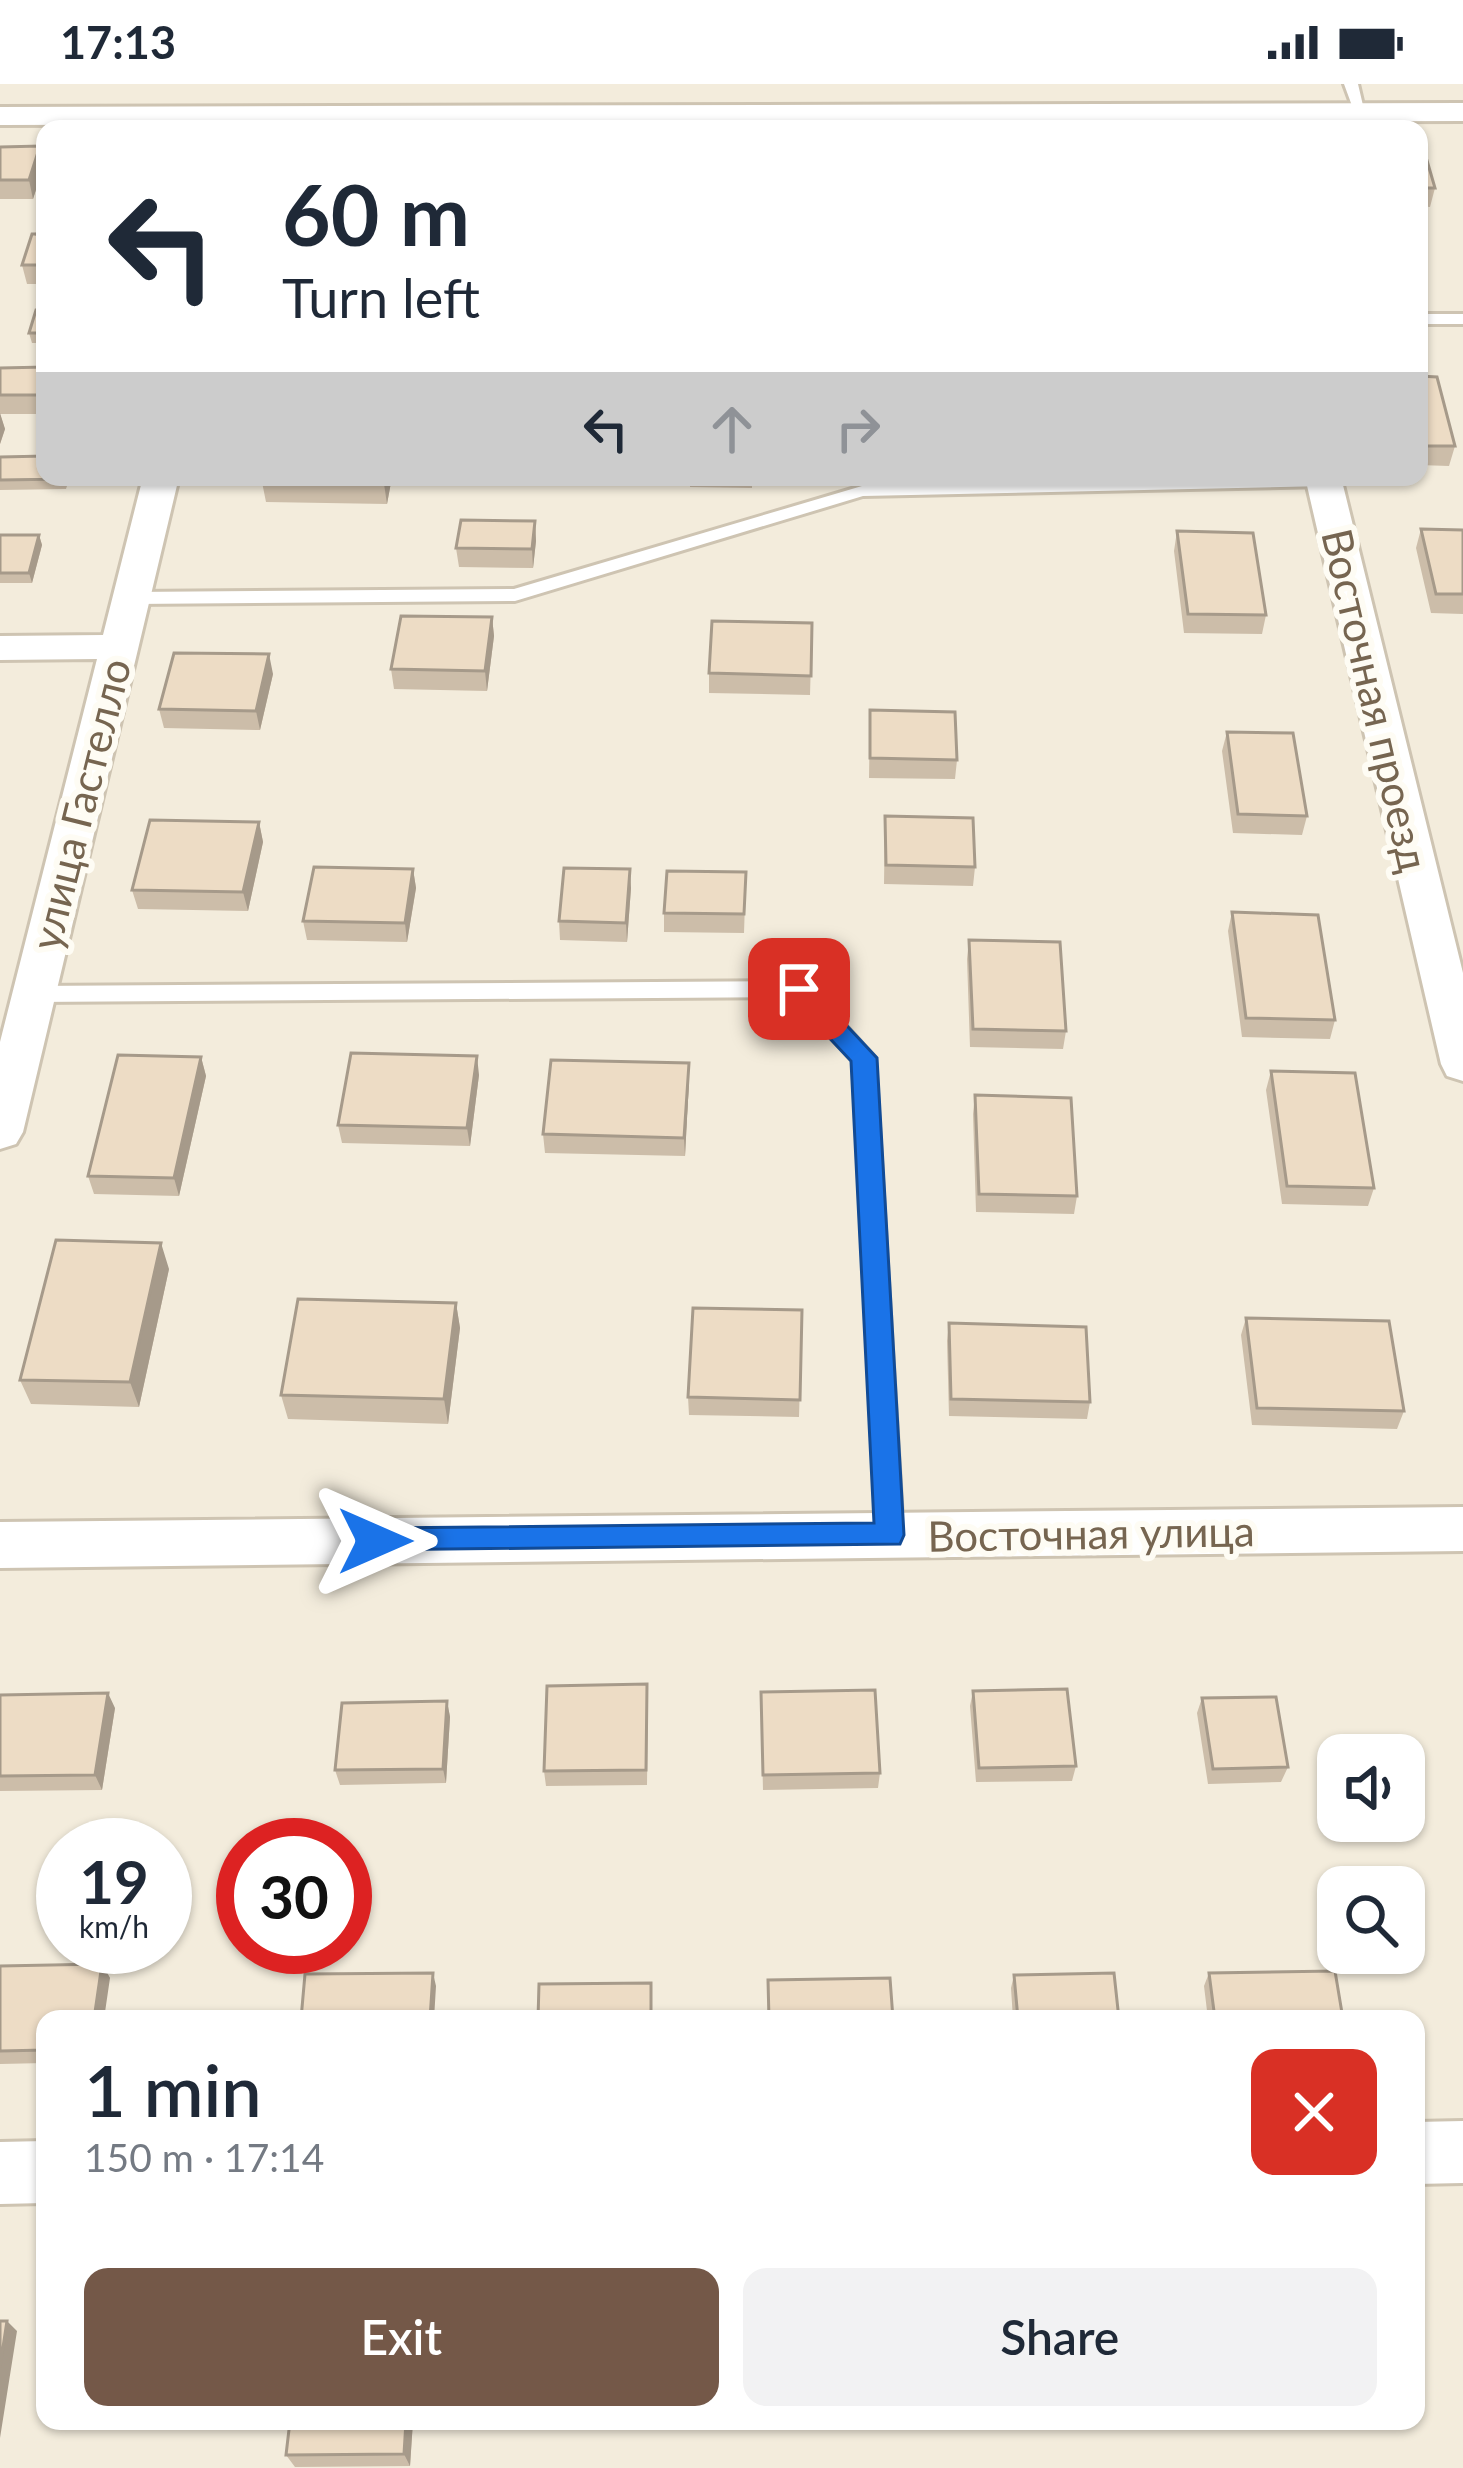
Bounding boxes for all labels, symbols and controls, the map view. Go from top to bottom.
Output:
text: 17:13 [60,15,176,69]
text: 60 m [282,163,470,264]
icon: left [84,168,240,324]
text: Turn left [282,265,480,330]
icon: left [573,396,639,462]
icon: ahead [699,396,765,462]
icon: right [825,396,891,462]
street label: Восточная проезд [1312,524,1440,876]
street label: улица Гастелло [20,653,140,955]
pin [748,938,850,1040]
icon: arrive [766,956,832,1022]
position arrow [312,1478,438,1604]
street label: Восточная улица [927,1505,1255,1561]
map controls [1317,1734,1425,1974]
button: sound [1317,1734,1425,1842]
speed limit sign: 30 [216,1818,372,1974]
text: 19 [79,1845,149,1917]
button: search [1317,1866,1425,1974]
text: km/h [79,1908,149,1944]
text: 1 min [84,2046,262,2132]
button: close [1251,2049,1377,2175]
text: 150 m · 17:14 [84,2134,324,2180]
button: Exit [84,2268,719,2406]
button: Share [743,2268,1377,2406]

